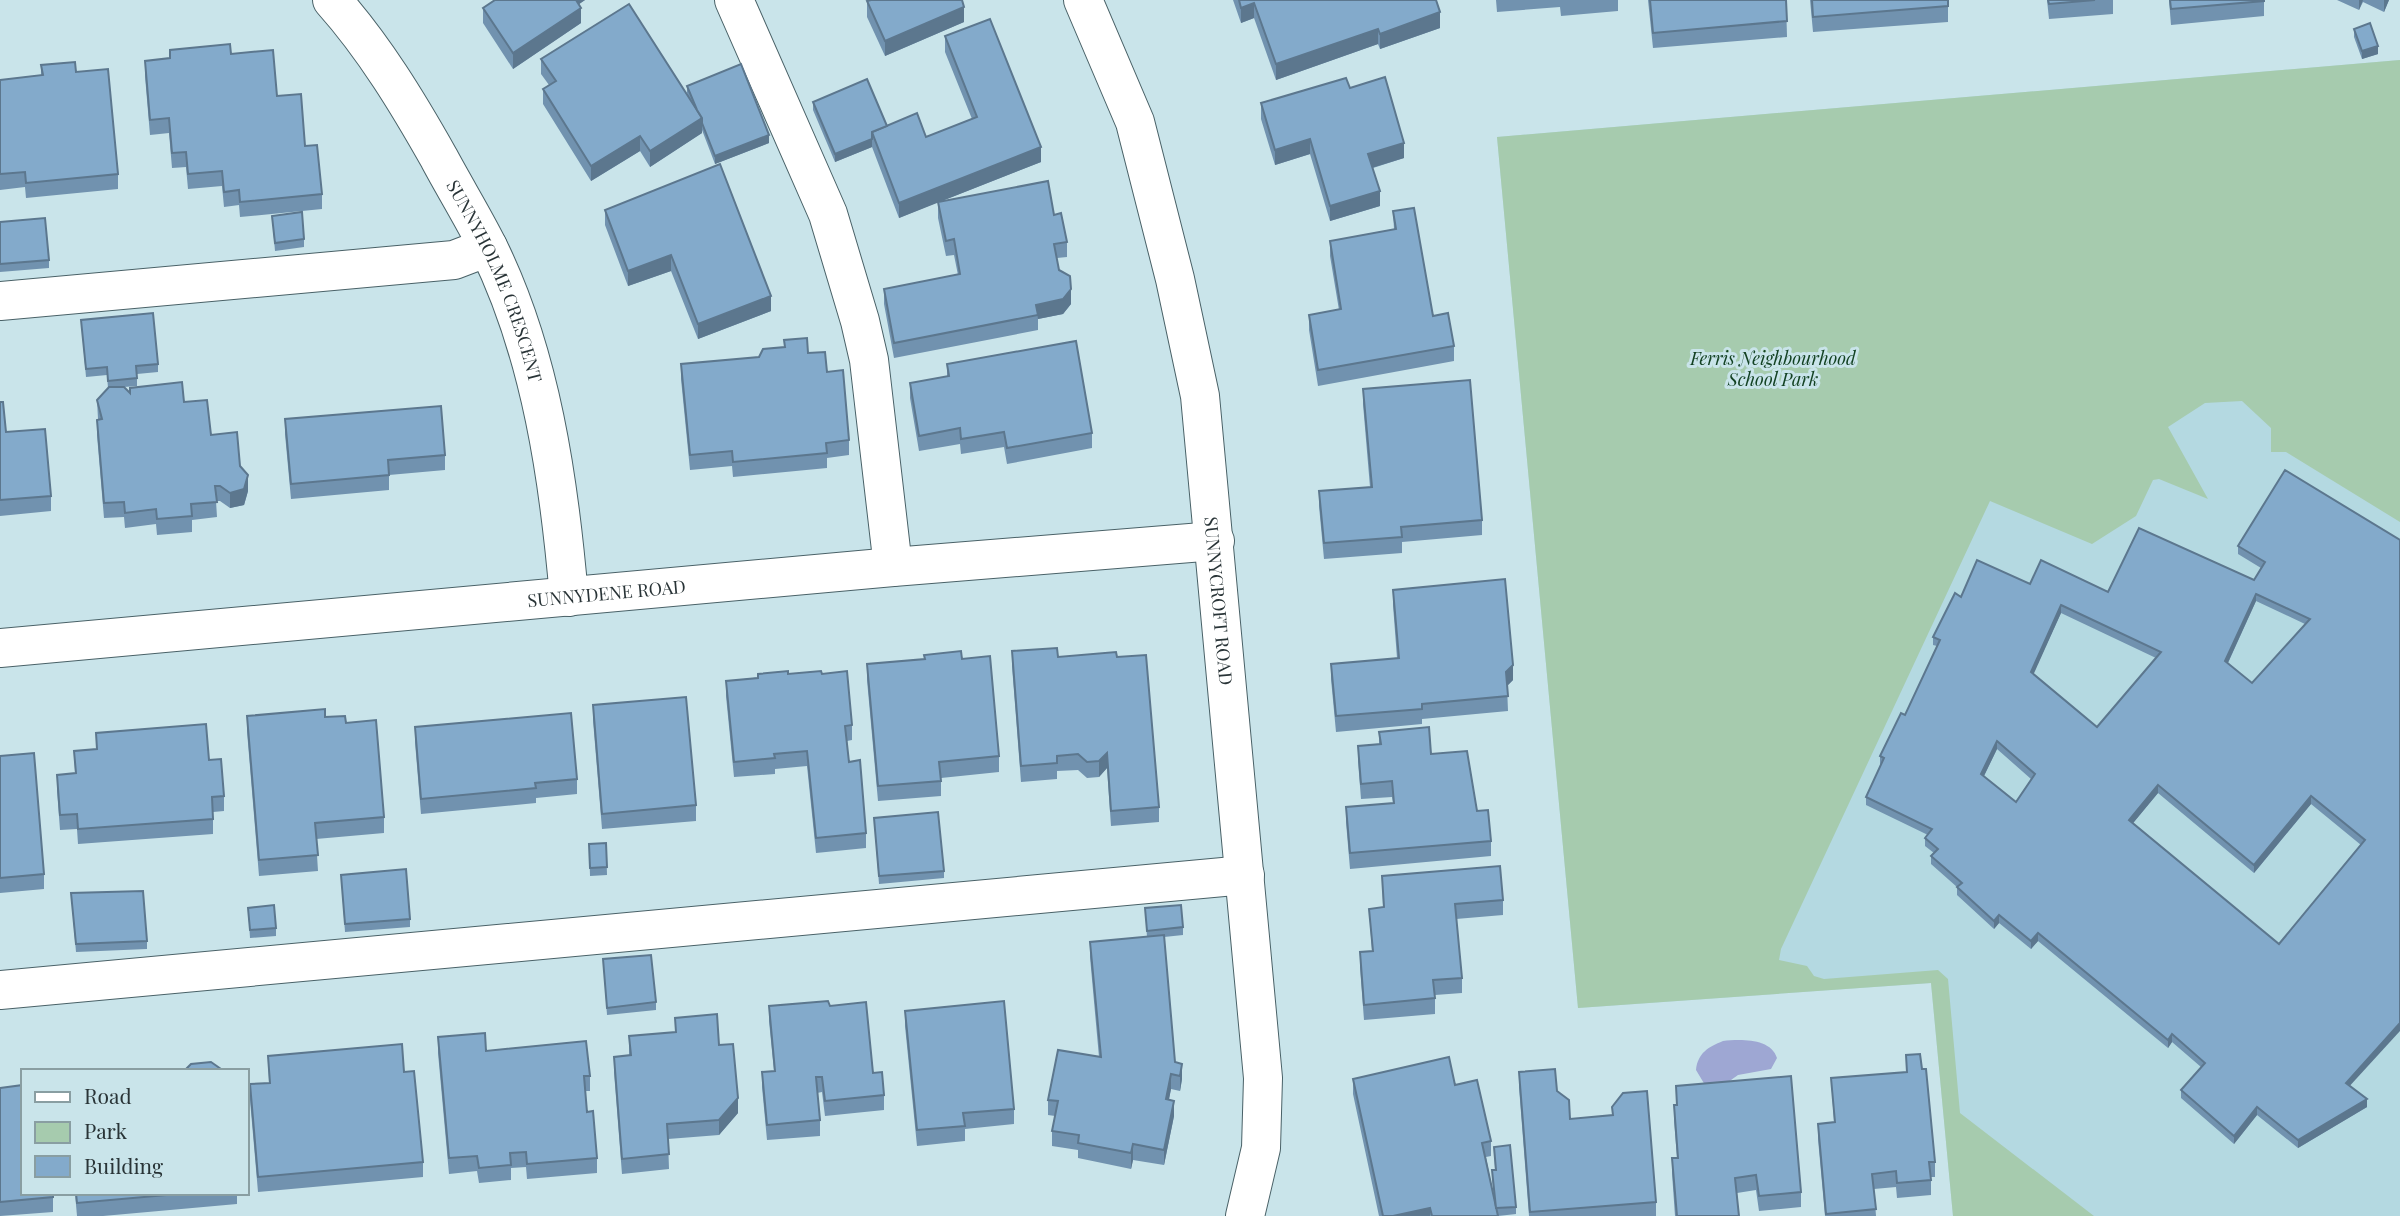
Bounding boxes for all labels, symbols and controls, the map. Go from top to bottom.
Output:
street label: SUNNYHOLME CRESCENT [441,175,548,385]
park label: Ferris Neighbourhood School Park [1689,346,1857,391]
street label: SUNNYCROFT ROAD [1199,516,1239,686]
street label: SUNNYDENE ROAD [526,574,687,612]
legend [21,1069,248,1195]
text: Road [84,1081,132,1109]
text: Park [84,1116,128,1144]
text: Building [84,1151,163,1179]

